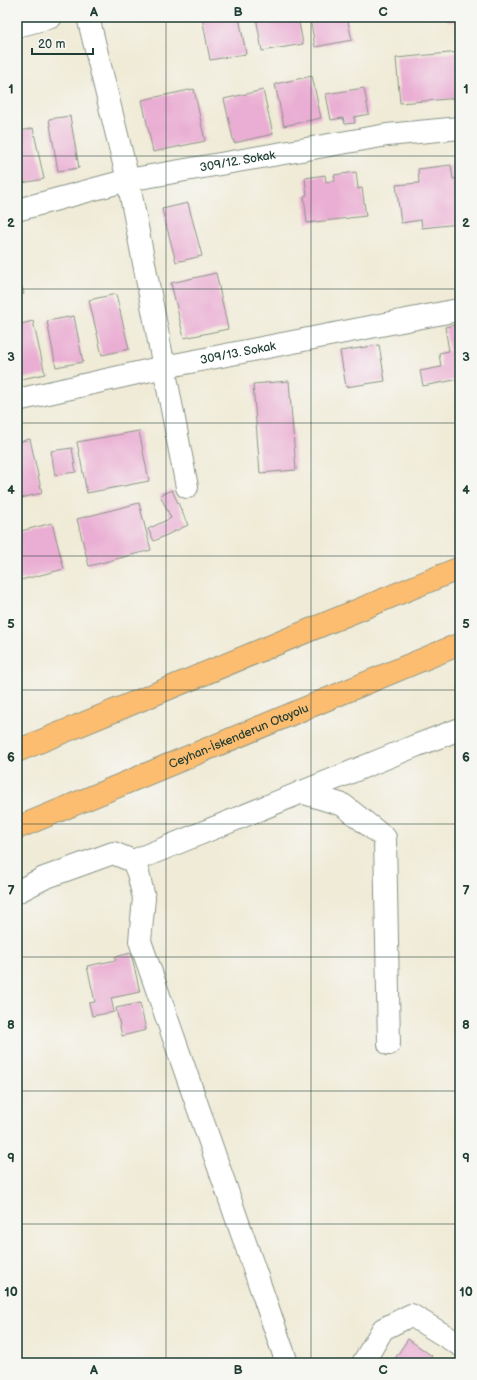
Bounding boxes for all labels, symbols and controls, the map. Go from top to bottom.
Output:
text: A [89,4,98,20]
text: B [233,4,243,20]
text: C [378,4,388,20]
scale bar [32,30,93,56]
text: 20 m [38,37,65,52]
text: 1 [8,81,14,97]
text: 1 [463,81,469,97]
street label: 309/12. Sokak [199,148,276,175]
text: 2 [7,215,15,231]
text: 2 [462,215,470,231]
street label: 309/13. Sokak [199,338,277,368]
text: 3 [7,349,15,365]
text: 3 [462,349,470,365]
text: 4 [7,482,15,498]
text: 4 [462,482,470,498]
text: 5 [7,616,15,632]
text: 5 [462,616,470,632]
street label: Ceyhan-İskenderun Otoyolu [167,701,311,772]
text: 6 [7,749,15,765]
text: 6 [462,749,470,765]
text: 7 [7,883,15,899]
text: 7 [462,883,470,899]
text: 8 [7,1017,15,1033]
text: 8 [462,1017,470,1033]
text: 9 [7,1150,15,1166]
text: 9 [462,1150,470,1166]
text: 10 [4,1284,18,1300]
text: 10 [459,1284,473,1300]
text: A [89,1362,98,1378]
text: B [233,1362,243,1378]
text: C [378,1362,388,1378]

